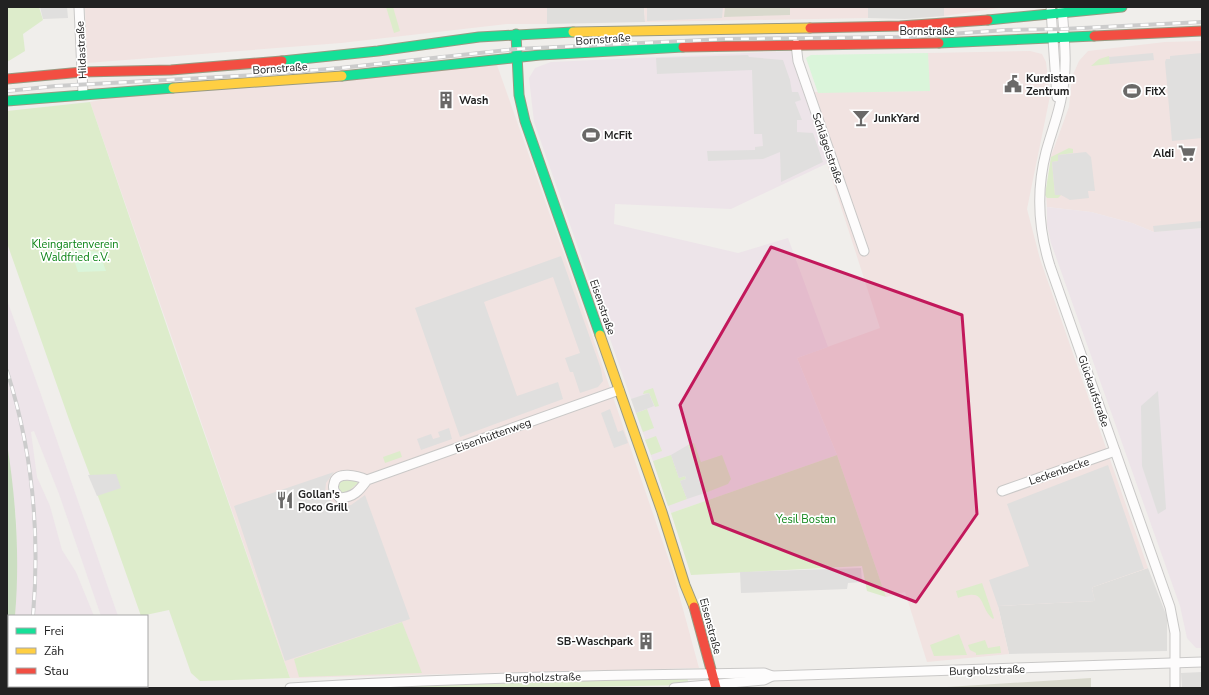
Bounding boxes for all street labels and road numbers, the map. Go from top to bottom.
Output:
street label: Hildastraße [72,21,91,79]
street label: Bornstraße [899,24,955,39]
street label: Bornstraße [575,30,631,49]
street label: Bornstraße [252,59,308,78]
street label: Schlägelstraße [808,111,847,186]
street label: Eisenstraße [586,277,619,337]
street label: Glückaufstraße [1074,353,1113,429]
street label: Eisenhüttenweg [453,415,533,456]
street label: Leckenbecke [1027,454,1091,489]
street label: Eisenstraße [696,596,725,656]
street label: Burgholzstraße [949,662,1025,679]
street label: Burgholzstraße [505,669,581,686]

